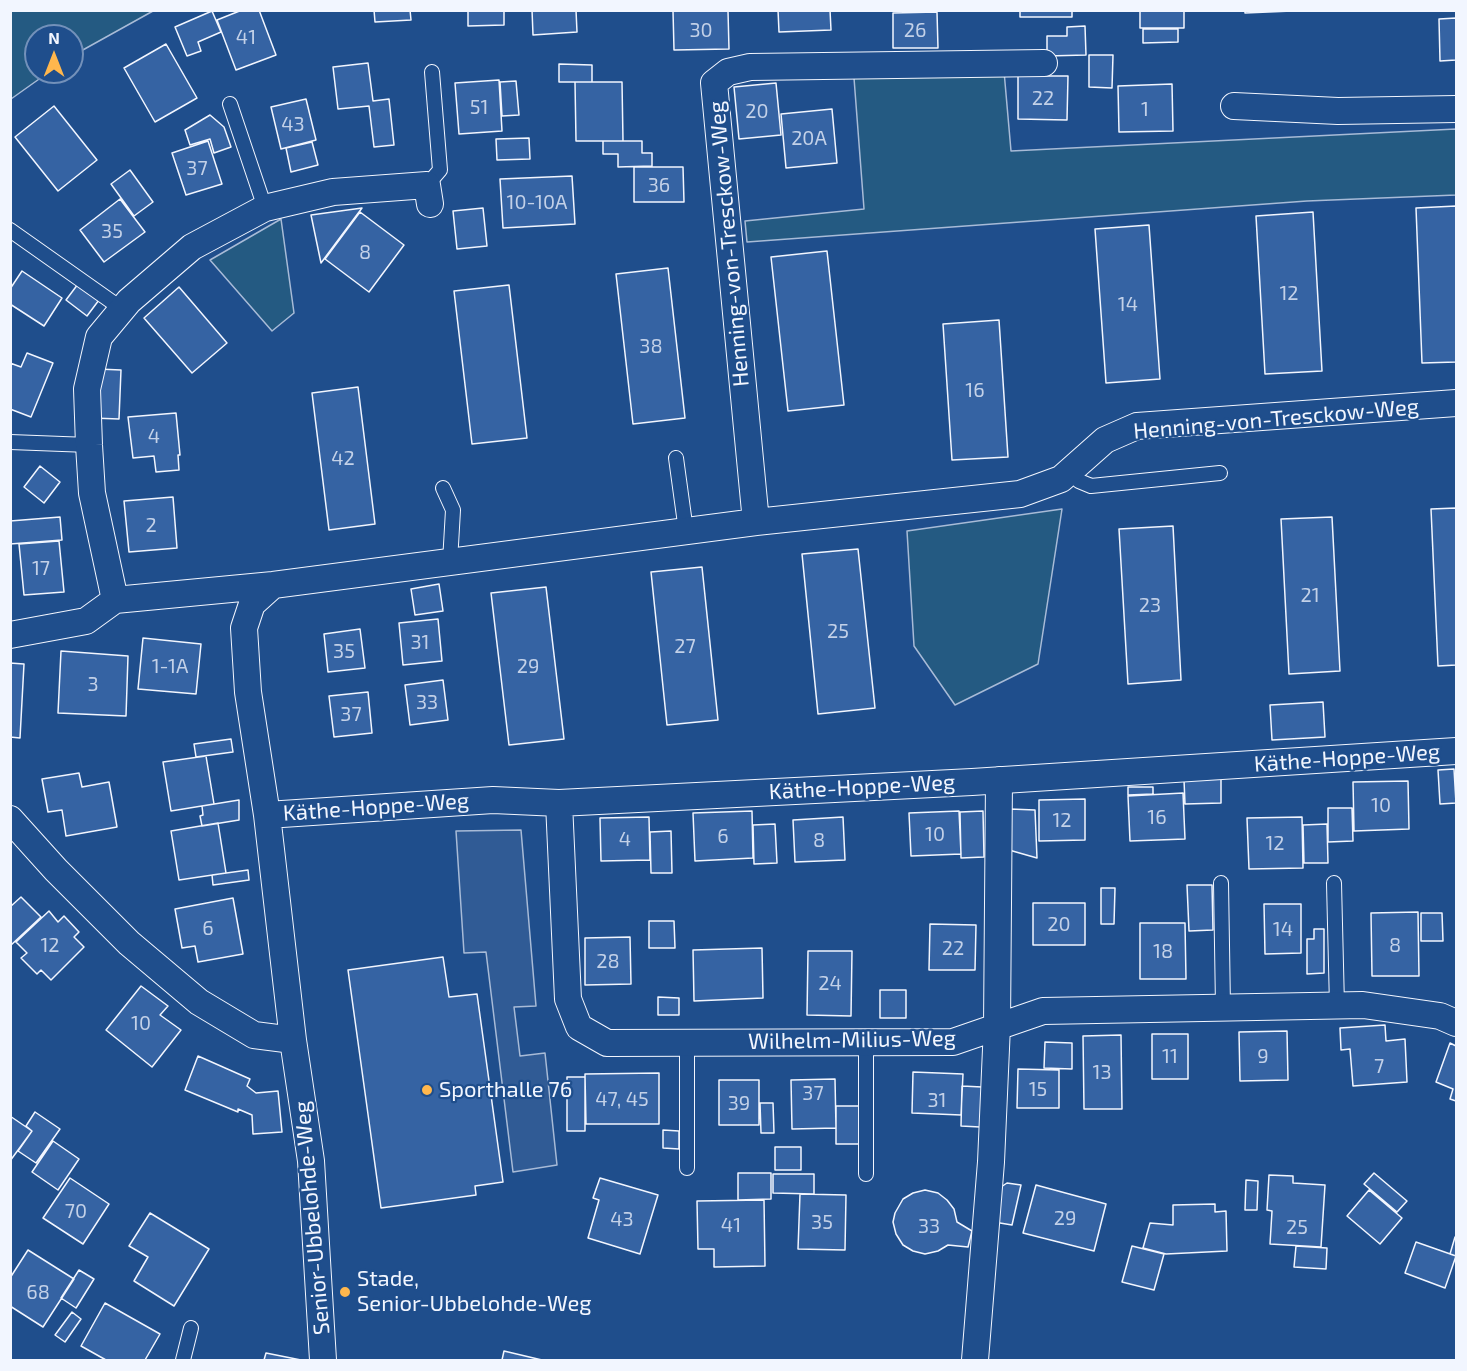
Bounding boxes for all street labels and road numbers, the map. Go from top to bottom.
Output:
street label: Henning-von-Tresckow-Weg [703,100,755,388]
street label: Henning-von-Tresckow-Weg [1132,393,1420,445]
street label: Käthe-Hoppe-Weg [1253,738,1441,778]
street label: Käthe-Hoppe-Weg [768,769,956,805]
street label: Käthe-Hoppe-Weg [282,787,470,827]
street label: Wilhelm-Milius-Weg [748,1025,956,1055]
street label: Senior-Ubbelohde-Weg [289,1100,335,1336]

